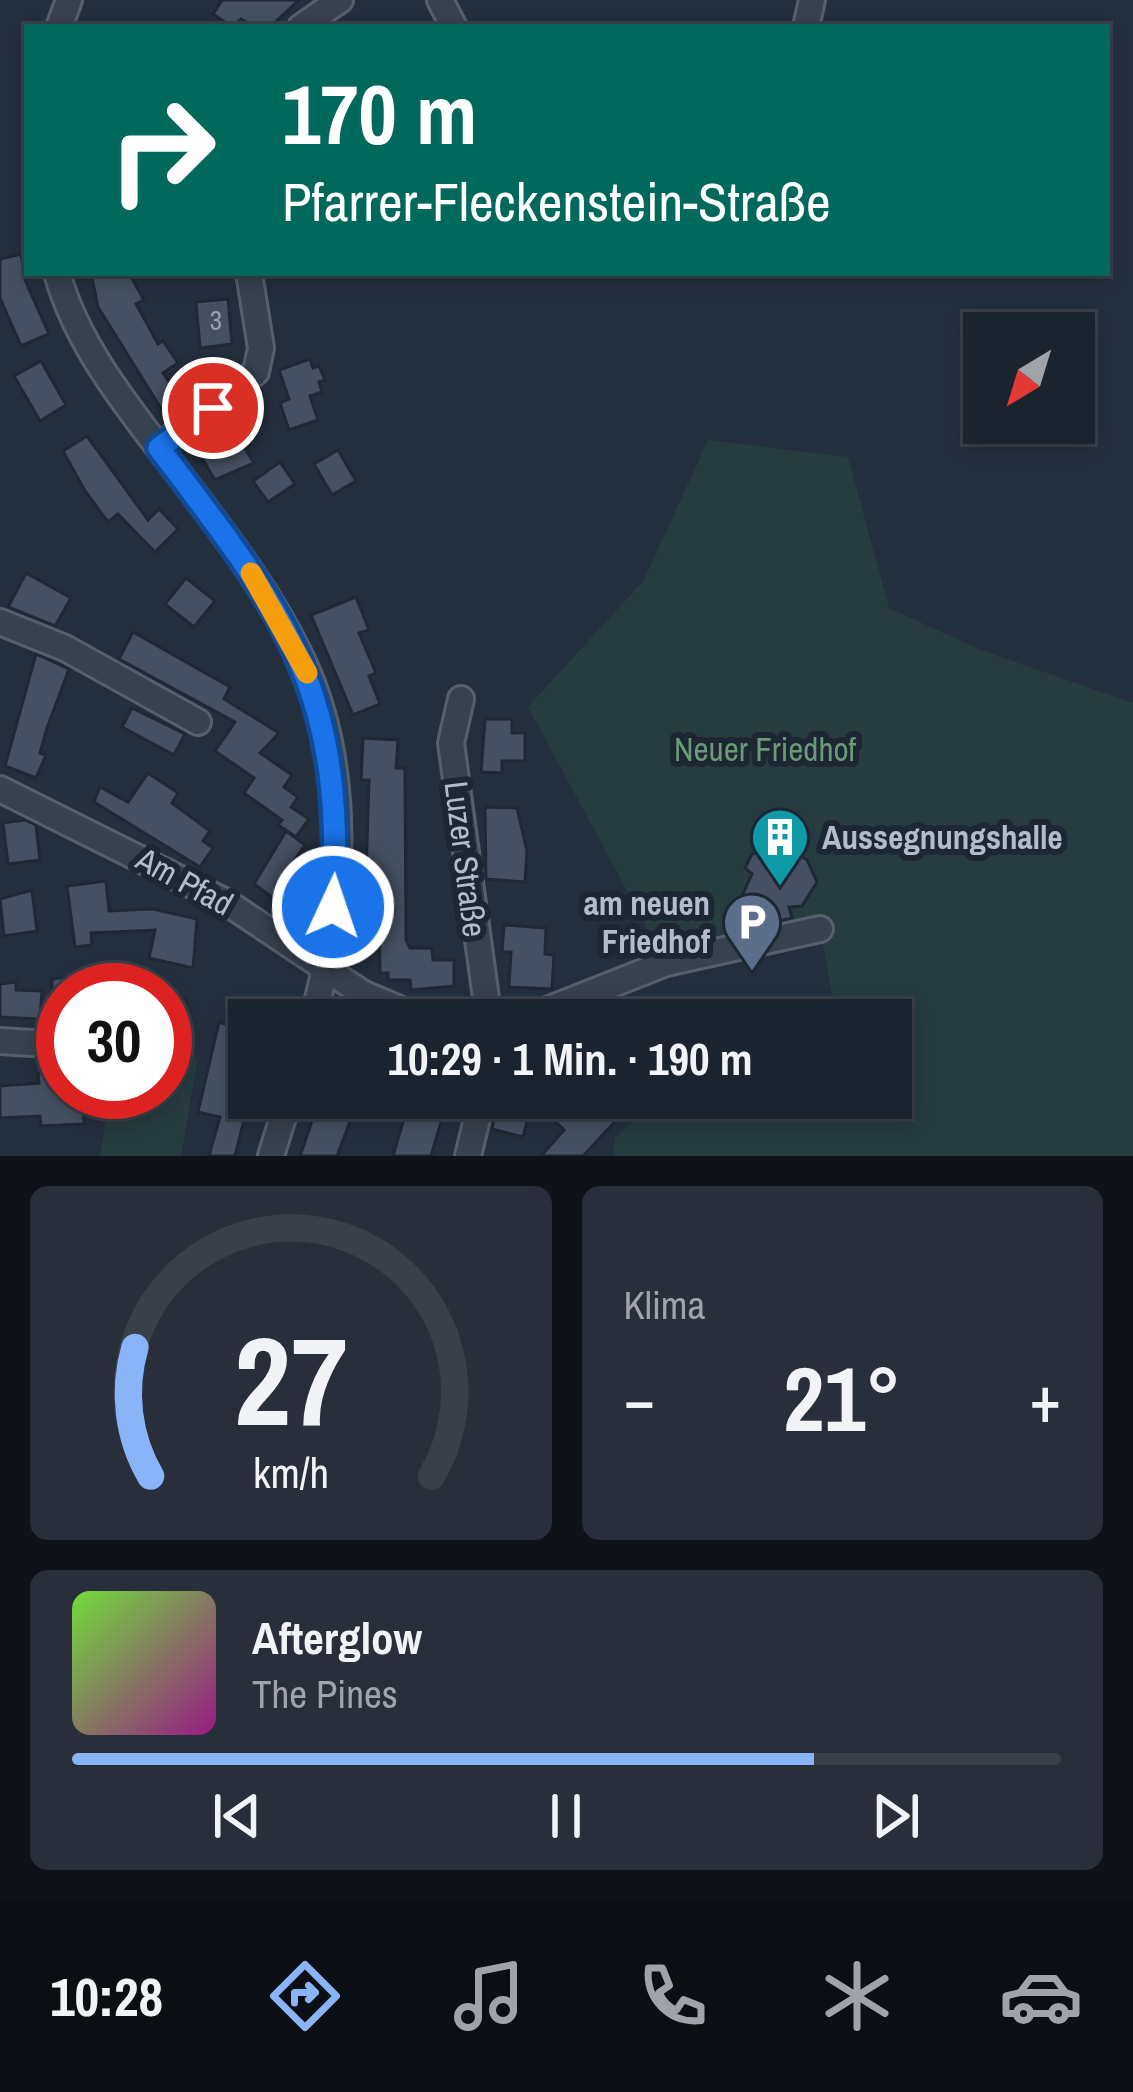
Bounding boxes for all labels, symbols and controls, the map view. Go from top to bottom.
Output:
text: 170 m [282,57,477,170]
icon: right [84,72,240,228]
text: Pfarrer-Fleckenstein-Straße [282,165,831,238]
house number: 3 [210,302,222,338]
north arrow [963,312,1095,444]
map controls [963,312,1095,444]
pin [162,357,264,459]
icon: arrive [180,375,246,441]
park label: Neuer Friedhof [674,727,856,771]
street label: Luzer Straße [435,779,497,939]
building icon: Aussegnungshalle [749,806,811,888]
place label: Aussegnungshalle [822,815,1063,859]
street label: Am Pfad [128,836,241,925]
position arrow [270,844,396,970]
place label: am neuen Friedhof [584,881,711,963]
parking icon: am neuen Friedhof [721,891,783,973]
speed limit sign: 30 [36,963,192,1119]
text: 10:29 · 1 Min. · 190 m [387,1028,753,1089]
text: Klima [624,1279,705,1331]
text: 27 [234,1296,348,1464]
text: 21° [783,1338,901,1459]
text: − [624,1354,655,1443]
text: + [1029,1354,1061,1443]
text: km/h [253,1444,329,1501]
text: Afterglow [252,1607,422,1668]
text: The Pines [252,1668,398,1720]
icon: previous [204,1783,270,1849]
icon: pause [533,1783,599,1849]
icon: next [863,1783,929,1849]
icon: directions [263,1954,347,2038]
icon: music [447,1954,531,2038]
icon: phone [631,1954,715,2038]
icon: climate [815,1954,899,2038]
icon: car [999,1954,1083,2038]
text: 10:28 [50,1960,163,2033]

